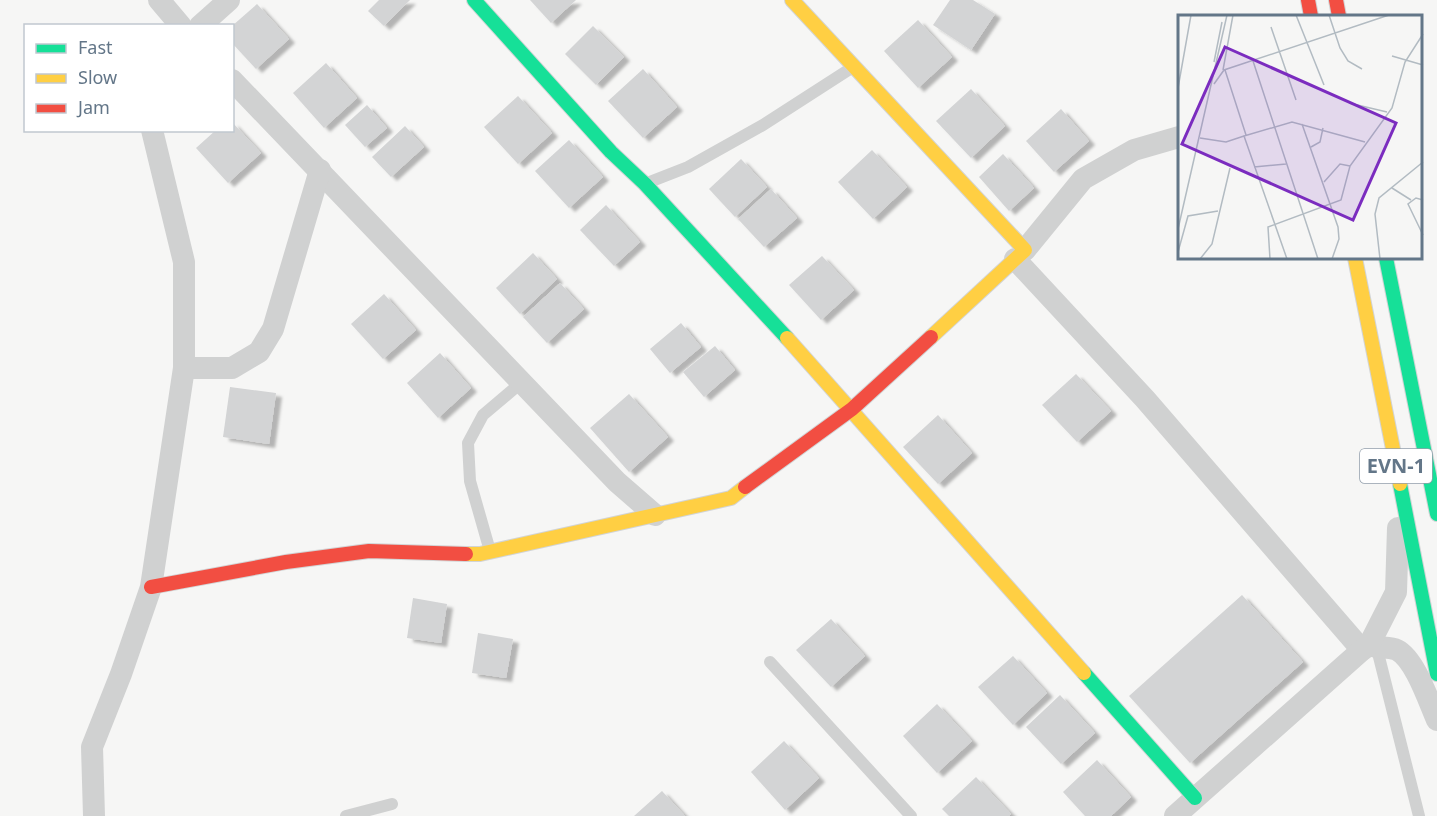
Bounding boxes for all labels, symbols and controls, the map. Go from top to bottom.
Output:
inset map [1178,15,1422,260]
legend [24,24,234,132]
text: Fast [78,35,113,59]
text: Slow [78,65,117,89]
text: Jam [76,95,110,119]
road number: EVN-1 [1360,449,1432,483]

